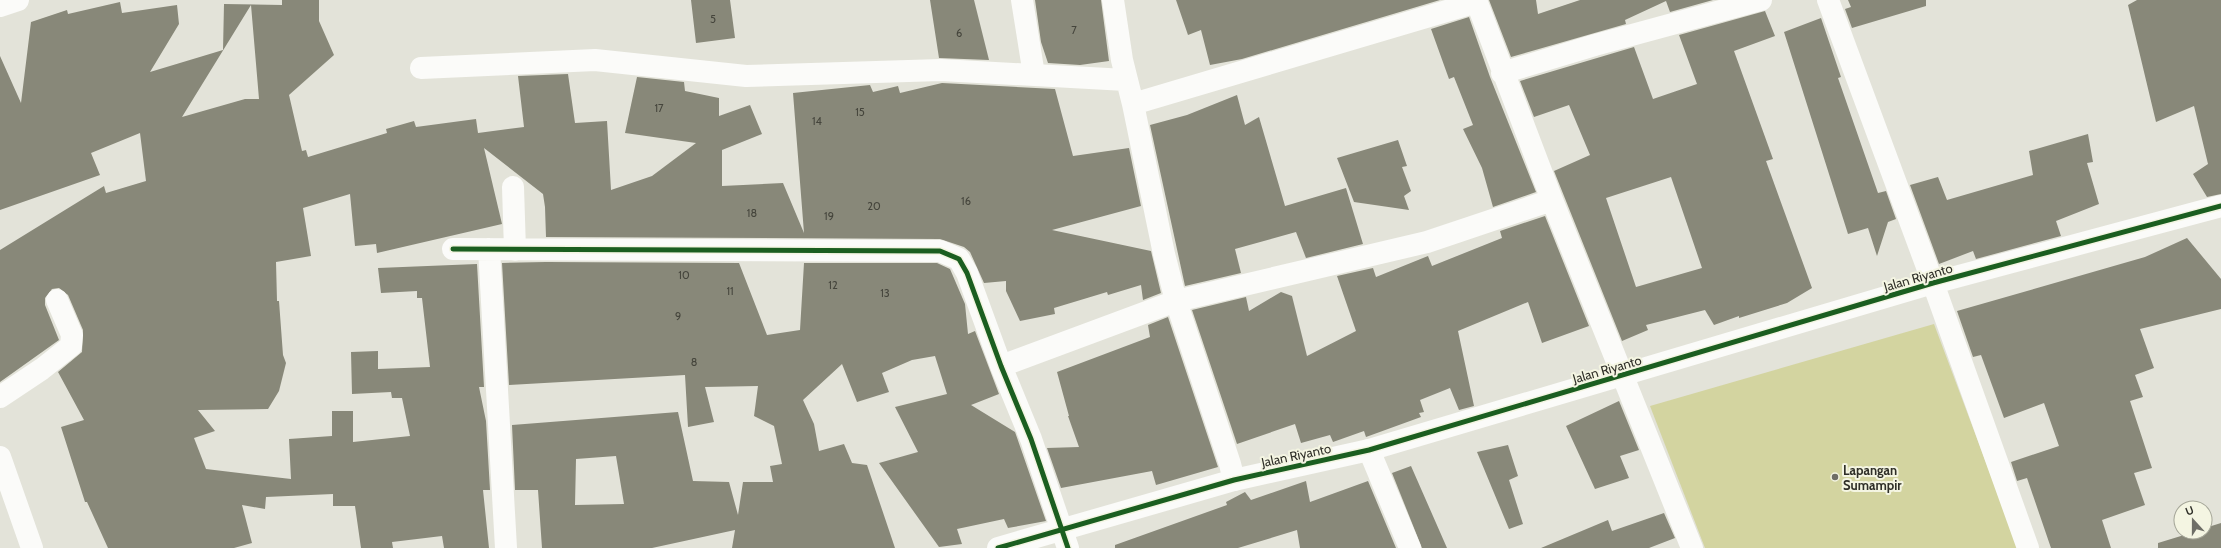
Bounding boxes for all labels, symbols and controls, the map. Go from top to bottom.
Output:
house number: 5 [710,12,716,26]
house number: 7 [1071,23,1077,37]
house number: 6 [956,26,962,40]
house number: 17 [654,101,664,115]
house number: 15 [855,105,865,119]
house number: 14 [812,114,823,128]
house number: 16 [961,194,971,208]
house number: 20 [867,199,881,213]
house number: 18 [747,206,757,220]
house number: 19 [824,209,834,223]
street label: Jalan Riyanto [1881,260,1954,295]
house number: 10 [678,268,690,282]
house number: 12 [828,278,838,292]
house number: 11 [726,284,734,298]
house number: 13 [880,286,890,300]
house number: 9 [675,309,681,323]
street label: Jalan Riyanto [1570,352,1643,387]
house number: 8 [691,355,697,369]
street label: Jalan Riyanto [1259,440,1332,470]
place label: Lapangan Sumampir [1843,462,1902,493]
marker: Lapangan Sumampir [1830,472,1840,482]
north arrow [2173,500,2213,540]
text: U [2183,503,2196,519]

